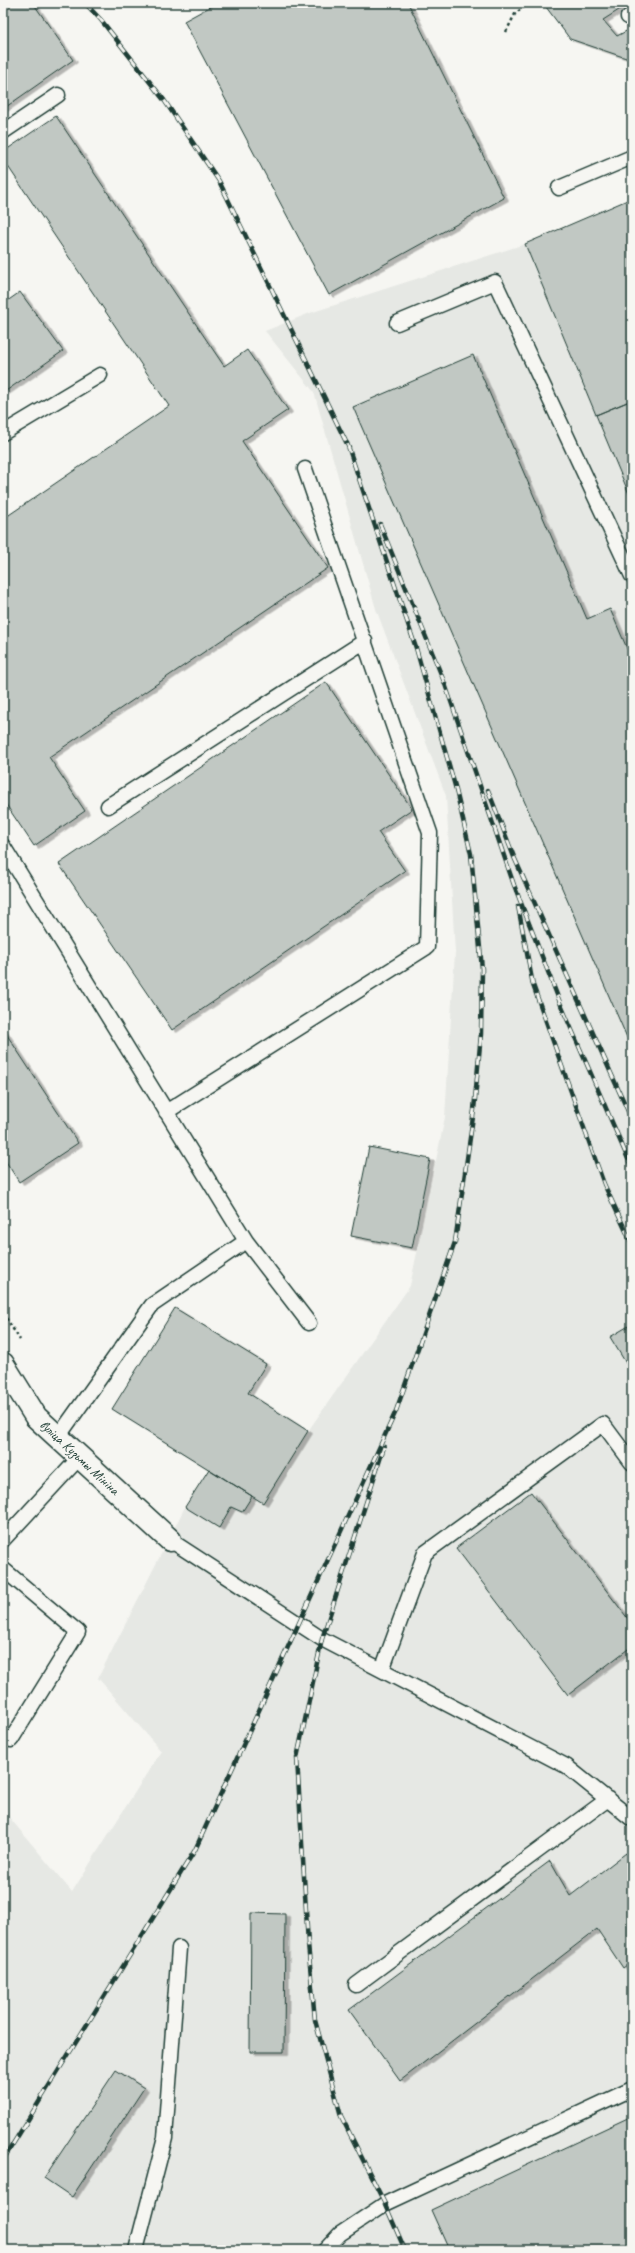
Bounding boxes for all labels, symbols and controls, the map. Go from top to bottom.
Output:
street label: вуліца Кузьмы Мініна [36,1416,124,1499]

